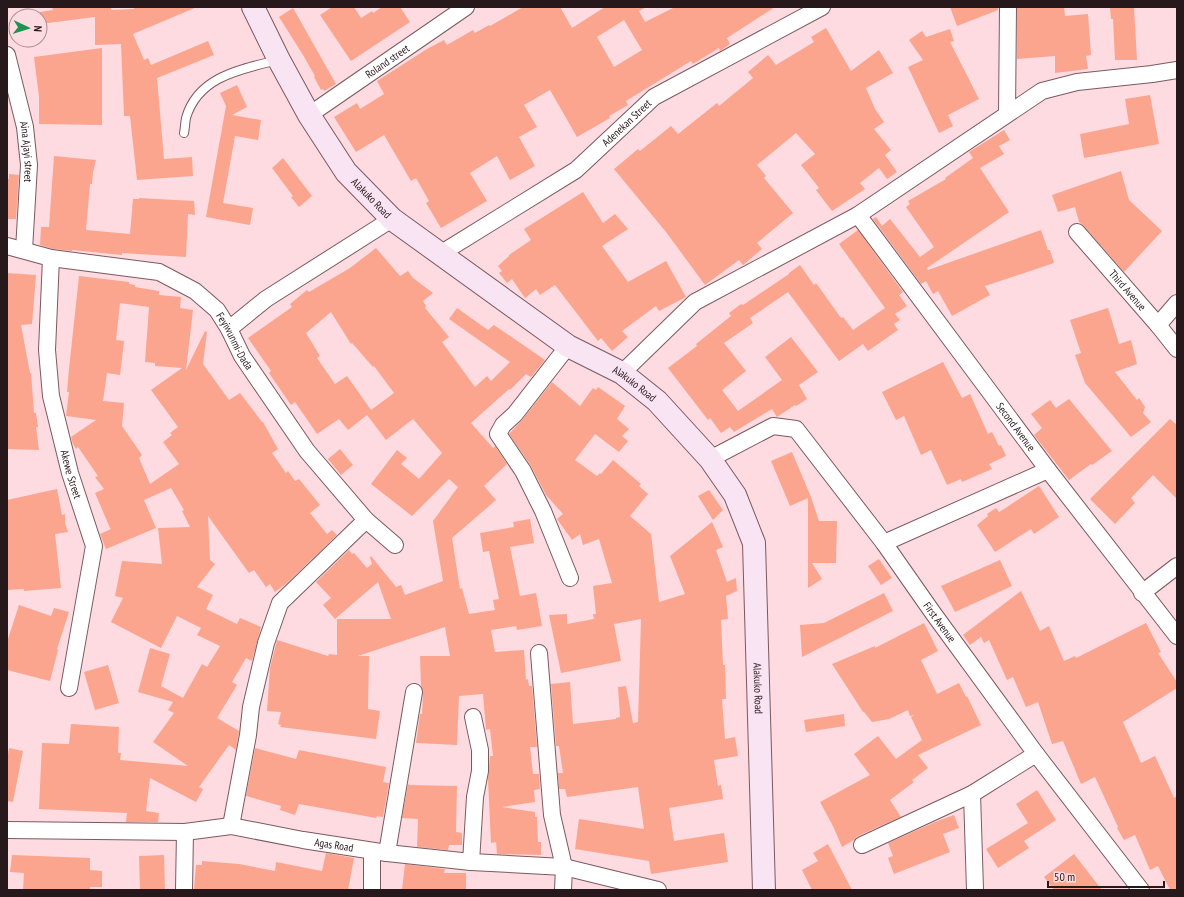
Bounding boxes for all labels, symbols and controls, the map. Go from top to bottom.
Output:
north arrow [8,8,48,48]
text: N [31,25,45,32]
street label: Roland street [363,41,412,81]
street label: Adenekan Street [599,96,654,149]
street label: Aina Ajayi street [17,119,36,183]
street label: Alakuko Road [348,175,395,221]
street label: Third Avenue [1106,267,1150,314]
street label: Feyiwunmi-Dada [213,310,256,372]
street label: Alakuko Road [610,362,659,405]
street label: Second Avenue [993,400,1039,454]
street label: Akewe Street [58,448,85,500]
street label: First Avenue [920,599,959,645]
street label: Alakuko Road [750,662,766,714]
street label: Agas Road [313,835,355,855]
scale bar [1048,863,1164,889]
text: 50 m [1054,869,1075,884]

